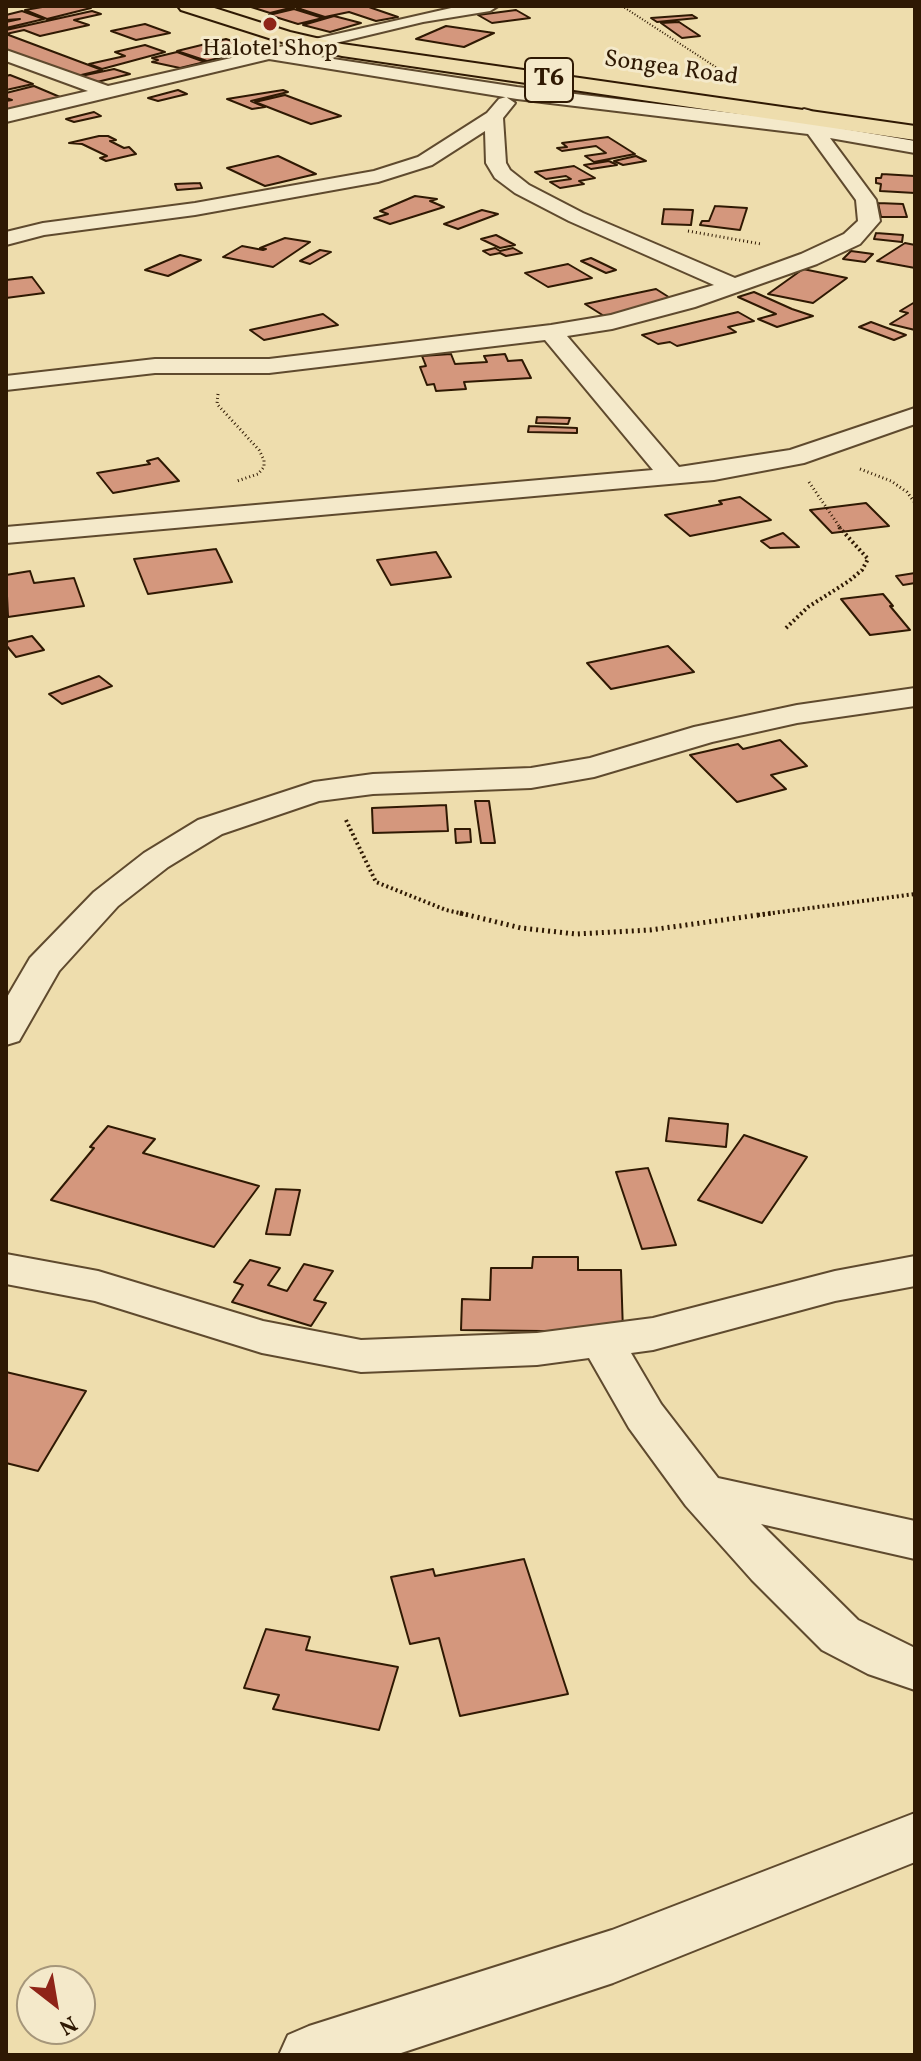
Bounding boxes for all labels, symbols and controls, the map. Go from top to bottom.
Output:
marker: Halotel Shop [261,15,279,33]
place label: Halotel Shop [202,37,338,65]
street label: Songea Road [602,46,740,94]
road number: T6 [525,58,573,102]
north arrow [16,1965,96,2045]
text: N [53,2007,82,2042]

